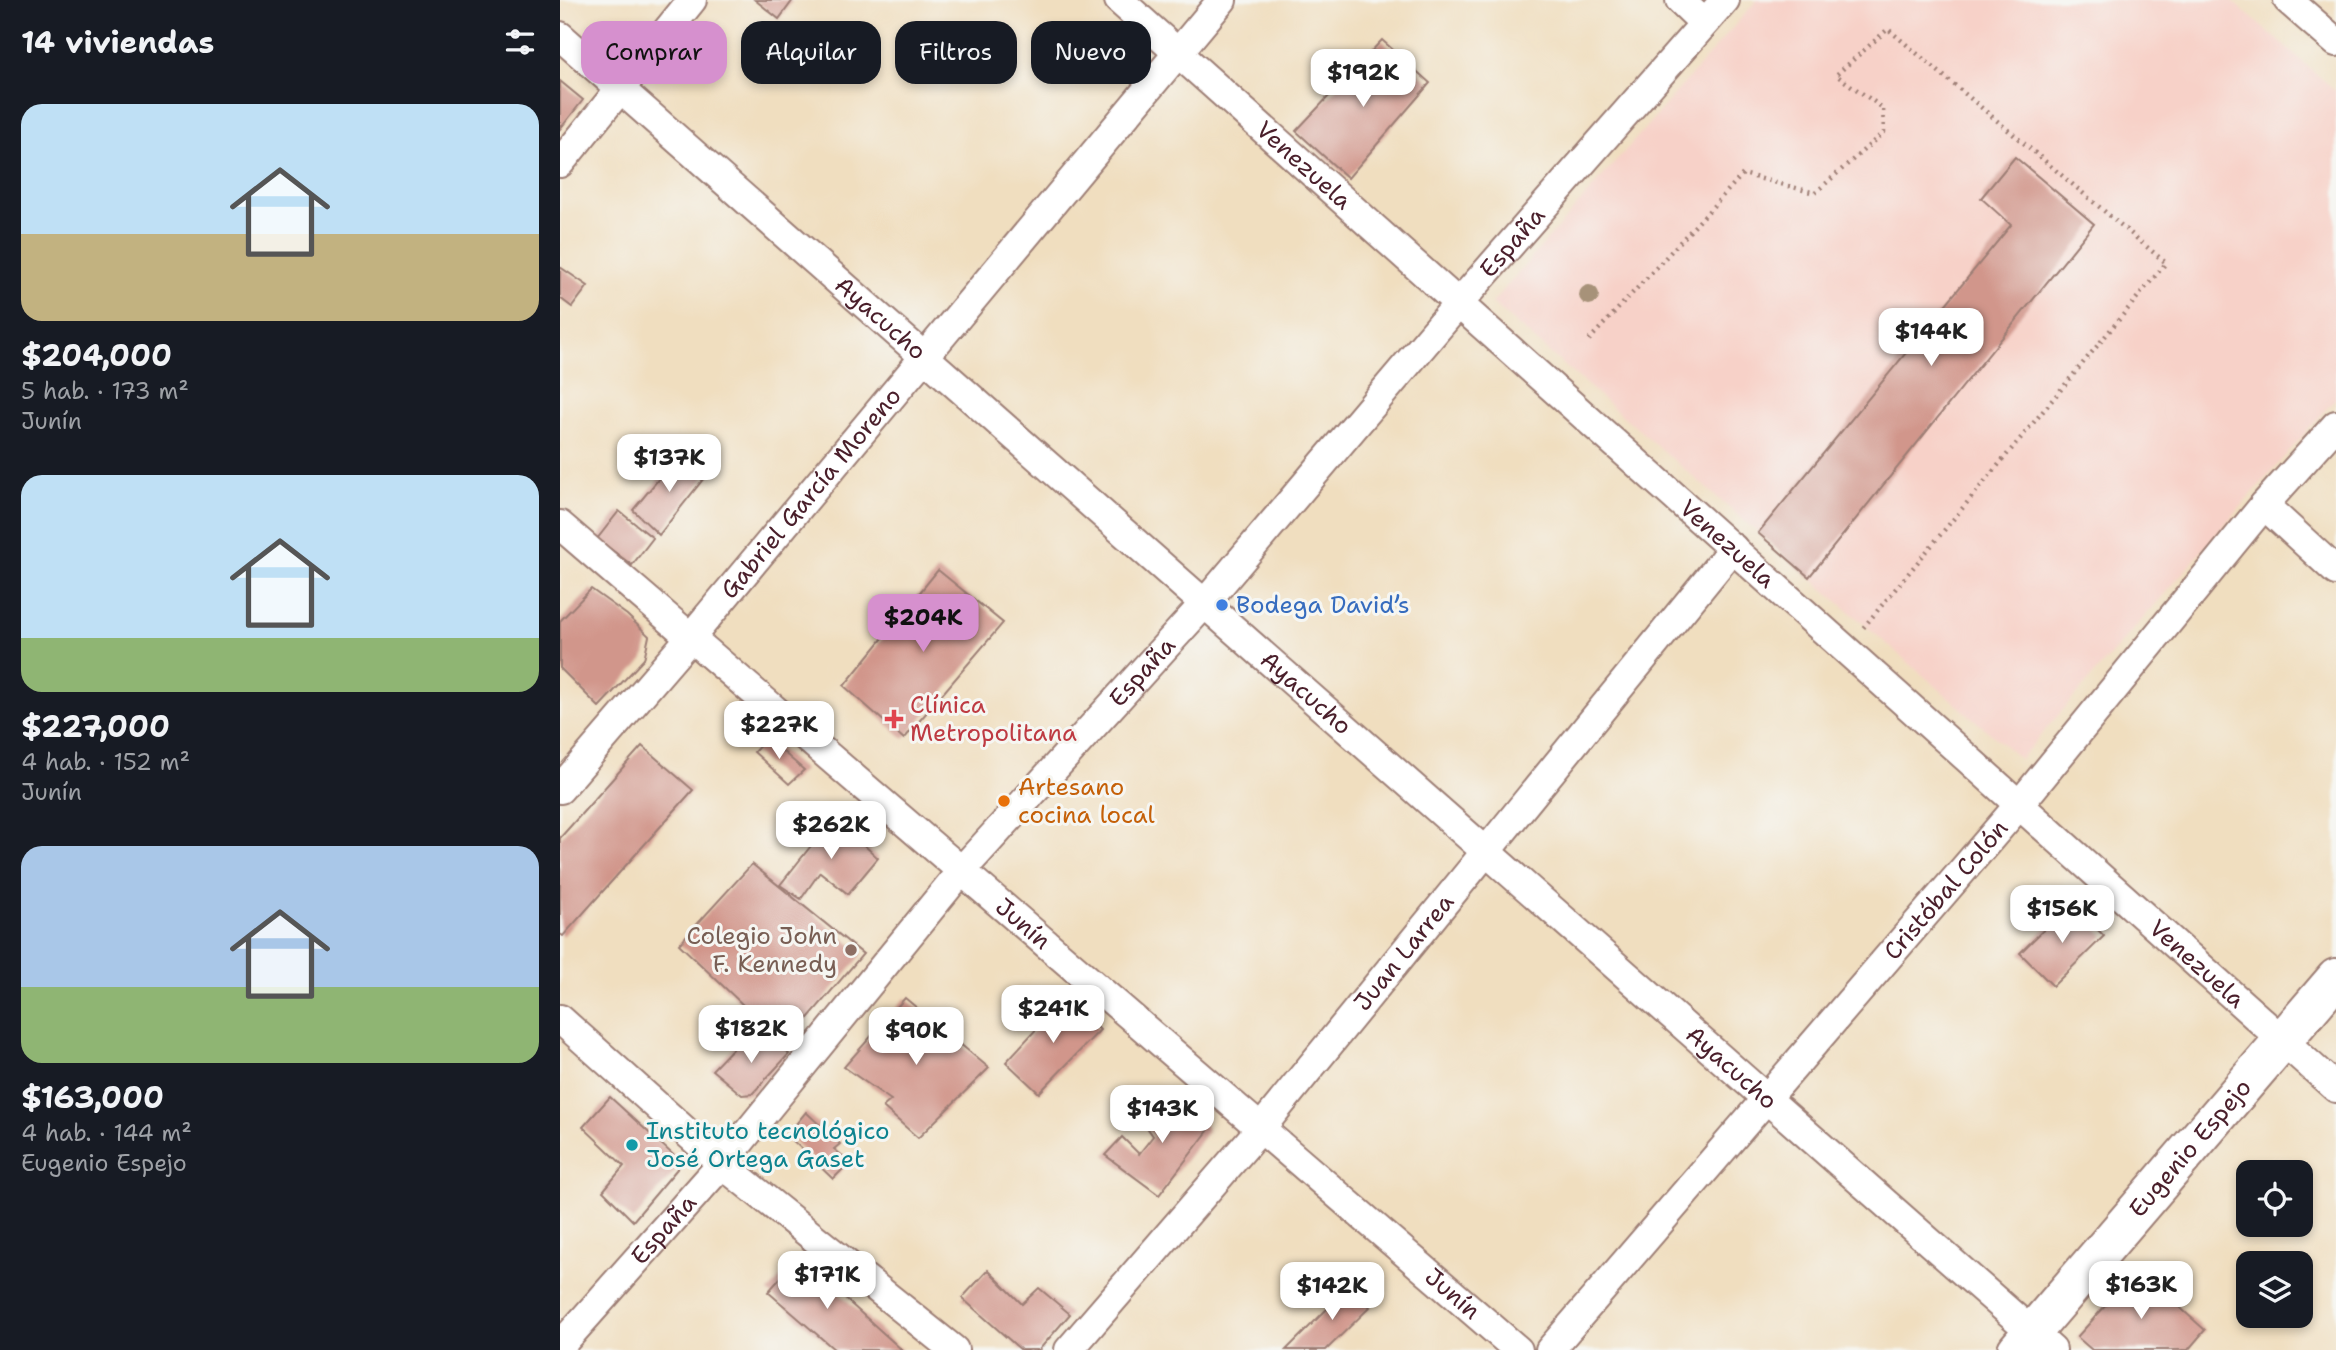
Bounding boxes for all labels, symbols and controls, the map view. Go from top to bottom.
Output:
chip: Comprar [581,21,727,84]
chip: Alquilar [741,21,881,84]
chip: Filtros [895,21,1017,84]
chip: Nuevo [1031,21,1151,84]
text: 14 viviendas [21,22,214,63]
icon: filters [501,23,539,61]
pin: $192K [1314,50,1412,109]
text: $192K [1327,57,1399,87]
street label: Venezuela [1249,114,1359,217]
icon: home [217,149,343,275]
street label: España [1472,200,1552,285]
street label: Ayacucho [828,269,933,367]
pin: $144K [1882,308,1980,368]
text: $144K [1895,316,1967,346]
text: $204,000 [21,335,172,376]
text: 5 hab. · 173 m² [21,376,189,406]
street label: Gabriel García Moreno [713,381,908,605]
text: Junín [21,406,82,436]
pin: $137K [620,434,718,494]
text: $137K [633,442,705,472]
street label: Venezuela [1673,492,1782,595]
icon: home [217,520,343,646]
place label: Bodega David’s [1236,589,1410,621]
pin: $204K [874,594,972,654]
marker: Bodega David’s [1214,597,1230,613]
text: $204K [884,602,962,632]
street label: España [1102,630,1182,714]
street label: Ayacucho [1253,644,1358,742]
place label: Clínica Metropolitana [910,689,1077,749]
pin: $227K [730,702,828,761]
text: $227,000 [21,706,170,747]
text: $227K [740,709,818,739]
marker: Clínica Metropolitana [884,709,904,729]
text: 4 hab. · 152 m² [21,747,190,777]
place label: Artesano cocina local [1018,771,1156,831]
text: Junín [21,777,82,807]
marker: Artesano cocina local [996,793,1012,809]
pin: $262K [782,802,880,861]
text: $262K [792,809,870,839]
street label: Cristóbal Colón [1877,813,2015,967]
pin: $156K [2013,886,2111,945]
street label: Juan Larrea [1347,887,1461,1018]
icon: home [217,891,343,1017]
street label: Junín [988,891,1058,957]
text: $156K [2026,893,2098,923]
street label: Venezuela [2142,912,2252,1015]
place label: Colegio John F. Kennedy [687,920,837,980]
marker: Colegio John F. Kennedy [843,942,859,958]
pin: $241K [1004,986,1102,1045]
text: $241K [1017,993,1089,1023]
pin: $182K [702,1006,800,1065]
pin: $90K [875,1007,957,1067]
text: $182K [715,1013,787,1043]
text: $90K [885,1015,947,1045]
street label: Ayacucho [1679,1019,1784,1117]
street label: Eugenio Espejo [2122,1072,2259,1224]
text: $163,000 [21,1077,164,1118]
pin: $143K [1113,1086,1211,1145]
text: $143K [1126,1093,1198,1123]
place label: Instituto tecnológico José Ortega Gaset [646,1115,890,1175]
text: 4 hab. · 144 m² [21,1118,192,1148]
marker: Instituto tecnológico José Ortega Gaset [624,1137,640,1153]
text: Eugenio Espejo [21,1148,187,1178]
map controls [2236,1160,2313,1328]
button: locate [2236,1160,2313,1237]
street label: España [624,1187,704,1272]
button: layers [2236,1251,2313,1328]
pin: $171K [778,1252,876,1311]
text: $171K [794,1259,860,1289]
street label: Junín [1418,1261,1487,1327]
pin: $142K [1283,1262,1381,1322]
pin: $163K [2092,1262,2190,1321]
text: $163K [2105,1269,2177,1299]
text: $142K [1296,1270,1368,1300]

